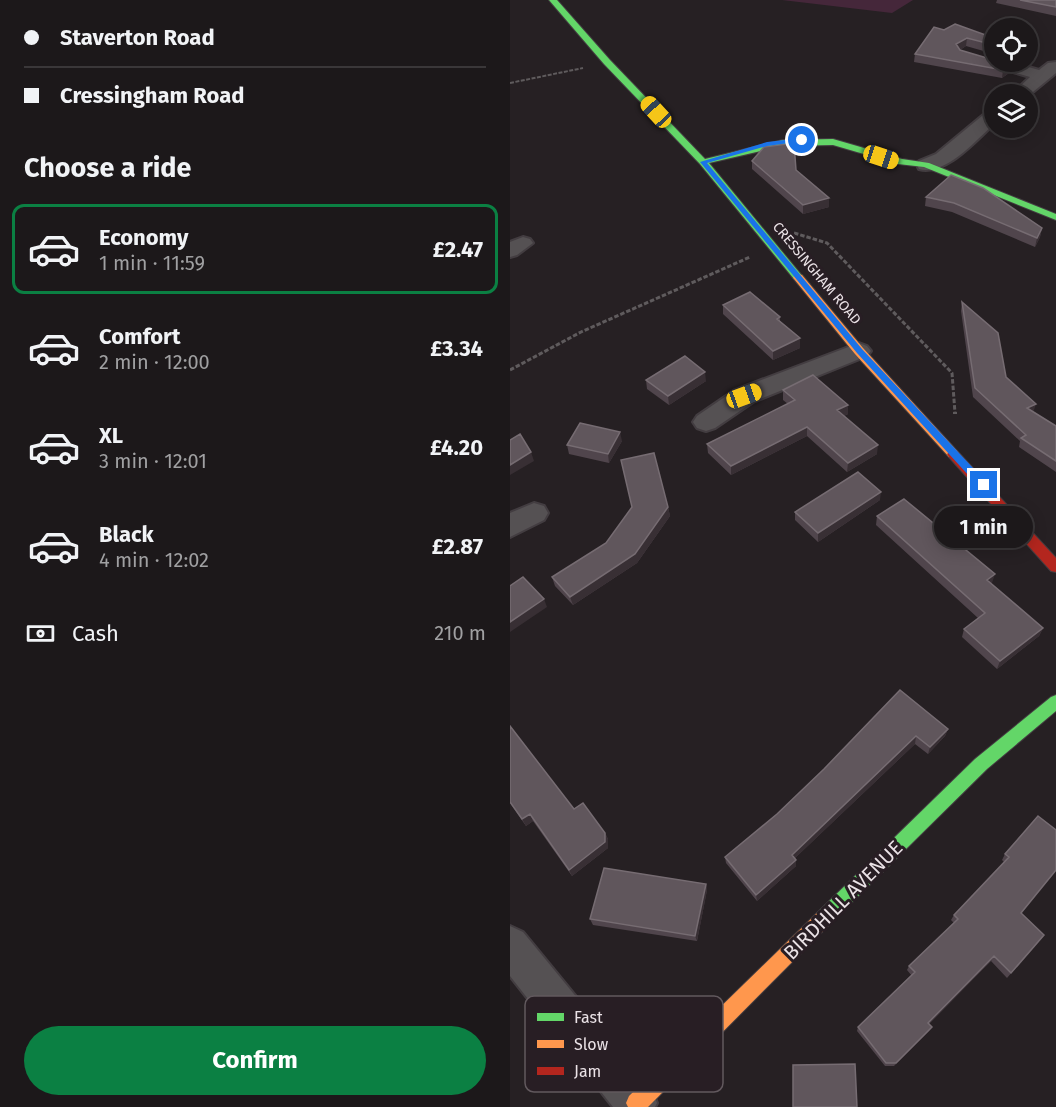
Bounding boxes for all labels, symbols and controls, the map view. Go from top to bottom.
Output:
map controls [984,18,1038,138]
button: locate [984,18,1038,72]
text: Staverton Road [60,24,215,51]
text: Cressingham Road [60,82,245,109]
button: layers [984,84,1038,138]
car [637,93,675,131]
route start [788,126,815,153]
car [861,143,901,171]
text: Choose a ride [24,152,191,184]
street label: CRESSINGHAM ROAD [769,219,864,328]
icon: car [27,222,81,276]
text: Economy [99,224,188,251]
text: £2.47 [433,236,483,263]
text: 1 min · 11:59 [99,251,205,275]
icon: car [27,321,81,375]
text: Comfort [99,323,180,350]
text: £3.34 [430,335,483,362]
text: 2 min · 12:00 [99,350,210,374]
car [724,381,764,411]
icon: car [27,420,81,474]
text: XL [99,422,123,449]
text: £4.20 [430,434,483,461]
text: 3 min · 12:01 [99,449,207,473]
route end [970,471,997,498]
callout: 1 min [934,506,1034,548]
text: 1 min [959,515,1008,539]
icon: car [27,519,81,573]
text: Black [99,521,154,548]
text: £2.87 [432,533,483,560]
text: 4 min · 12:02 [99,548,209,572]
icon: cash [24,617,57,650]
text: Cash [72,620,119,647]
text: 210 m [434,621,486,645]
street label: BIRDHILL AVENUE [779,836,907,964]
legend [525,996,723,1092]
text: Fast [574,1008,603,1027]
button: Confirm [24,1026,486,1095]
text: Slow [574,1035,609,1054]
text: Jam [574,1062,601,1081]

